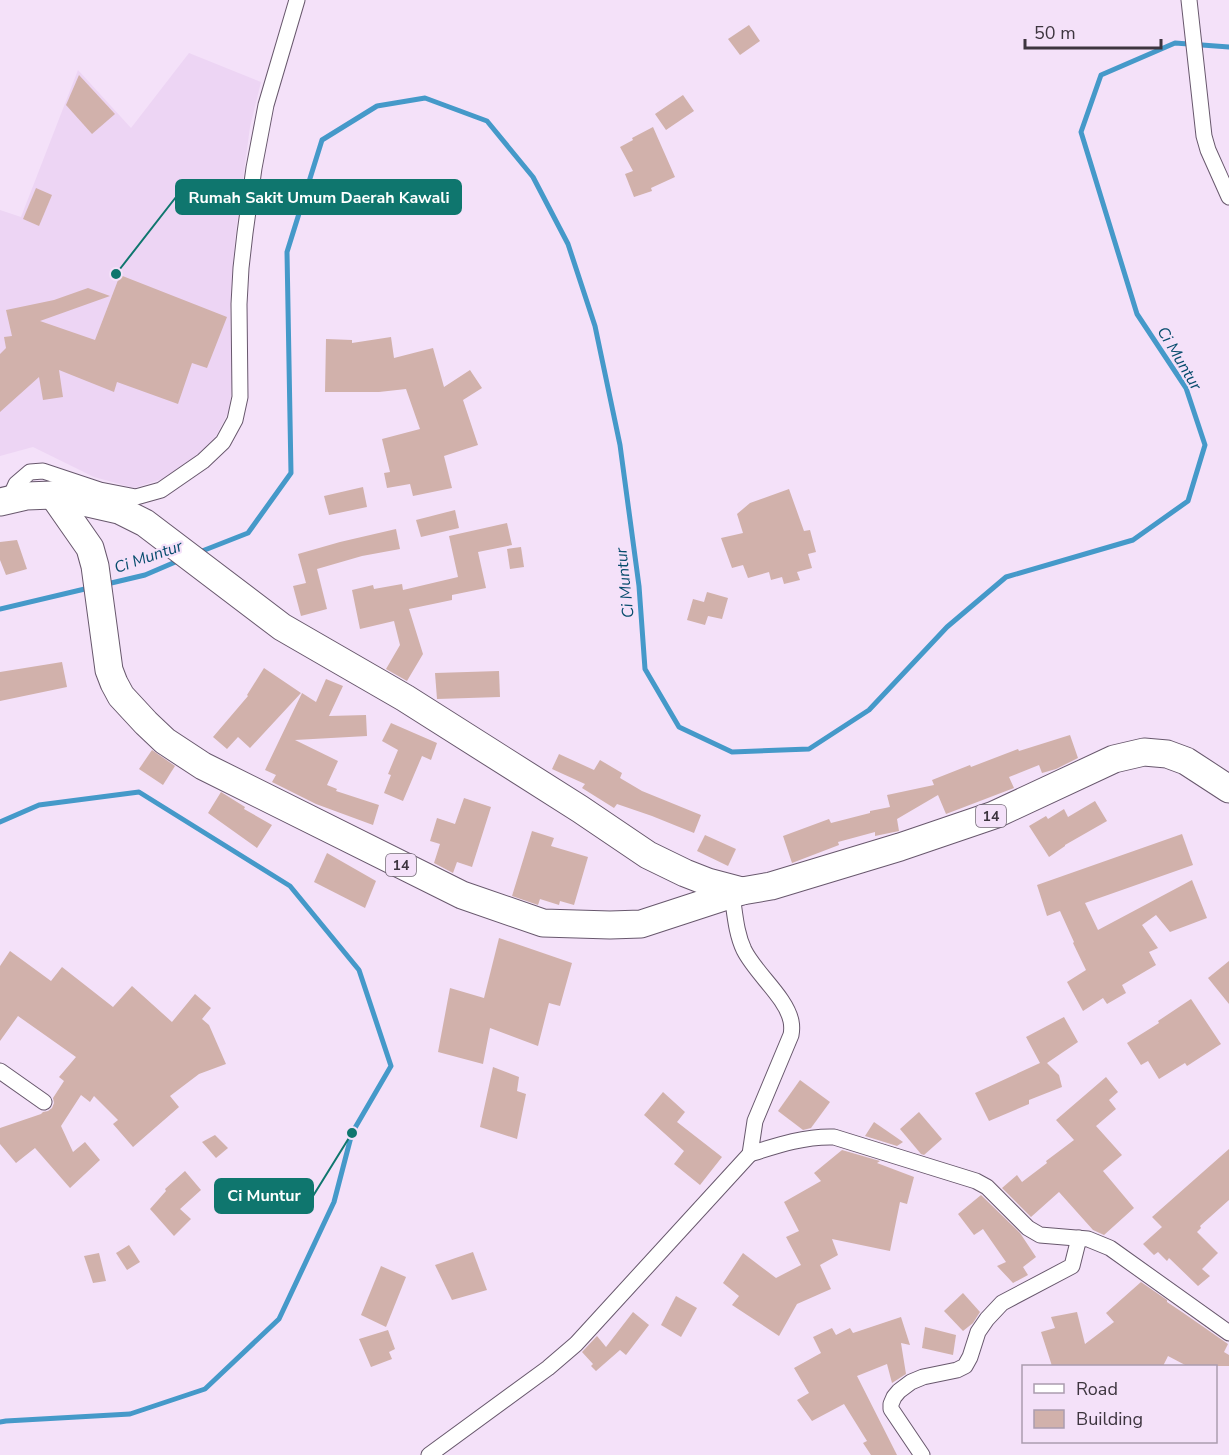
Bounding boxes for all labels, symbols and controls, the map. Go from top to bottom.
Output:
scale bar [1025,12,1162,50]
text: 50 m [1034,21,1076,45]
callout: Rumah Sakit Umum Daerah Kawali [176,180,461,214]
text: Rumah Sakit Umum Daerah Kawali [188,187,450,209]
water label: Ci Muntur [1152,323,1207,396]
water label: Ci Muntur [111,535,187,579]
water label: Ci Muntur [610,545,640,619]
road number: 14 [976,805,1006,827]
road number: 14 [386,854,416,876]
callout: Ci Muntur [215,1179,313,1213]
text: Ci Muntur [227,1185,301,1207]
legend [1022,1365,1217,1443]
text: Road [1076,1377,1118,1401]
text: Building [1076,1407,1143,1431]

